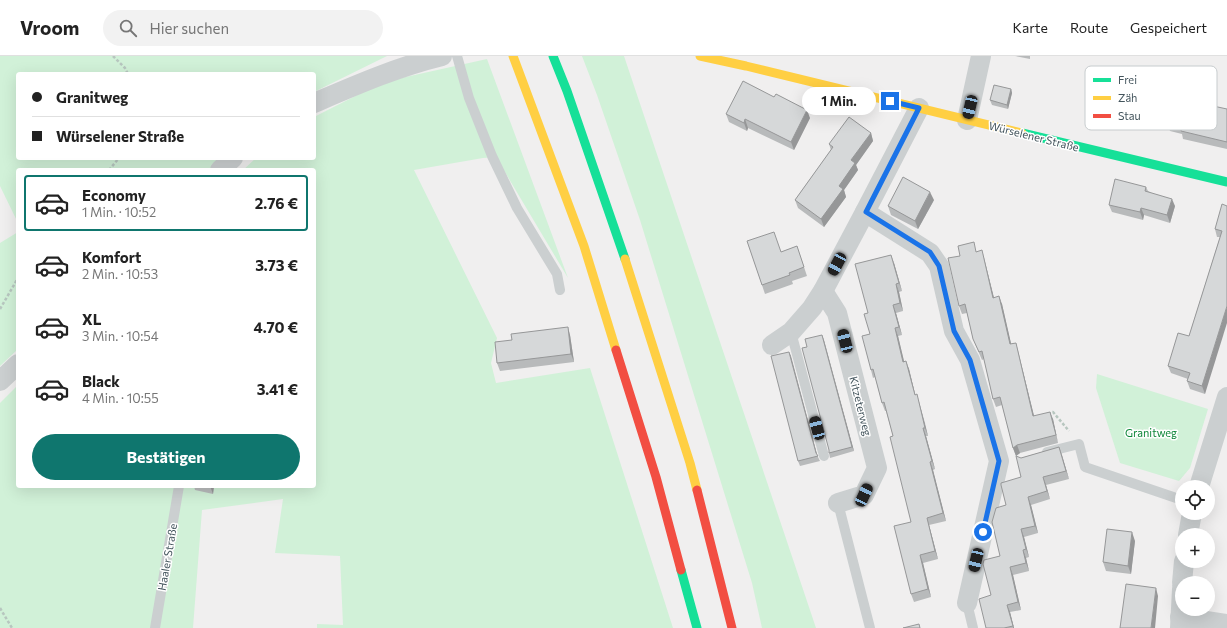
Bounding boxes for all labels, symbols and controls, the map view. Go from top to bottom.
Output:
search box [103,10,383,46]
text: Vroom [20,16,79,39]
icon: search [117,17,139,39]
text: Hier suchen [149,19,229,37]
text: Karte [1013,19,1048,36]
text: Route [1070,19,1108,36]
text: Gespeichert [1130,19,1207,36]
legend [1085,66,1217,130]
text: Frei [1118,73,1137,86]
callout: 1 Min. [802,87,876,115]
text: Granitweg [56,88,128,106]
text: Zäh [1118,91,1137,104]
route end [881,92,899,110]
text: 1 Min. [821,93,857,109]
car [961,94,979,120]
text: Stau [1118,109,1141,122]
street label: Würselener Straße [988,119,1081,154]
text: Würselener Straße [56,127,184,145]
icon: car [34,185,70,221]
text: Economy [82,186,146,204]
text: 2.76 € [255,194,298,212]
text: 1 Min. · 10:52 [82,204,156,220]
icon: car [34,247,70,283]
text: Komfort [82,248,141,266]
car [826,251,848,277]
text: 3.73 € [255,256,298,274]
text: 2 Min. · 10:53 [82,266,158,282]
icon: car [34,309,70,345]
text: XL [82,310,101,328]
text: 4.70 € [253,318,298,336]
text: 3 Min. · 10:54 [82,328,159,344]
car [836,328,854,354]
icon: car [34,371,70,407]
text: Black [82,372,120,390]
street label: Kitzeterweg [847,375,875,437]
text: 3.41 € [257,380,298,398]
text: 4 Min. · 10:55 [82,390,159,406]
car [808,415,826,441]
park label: Granitweg [1125,426,1177,439]
button: Bestätigen [32,434,300,480]
map controls [1175,480,1215,616]
button: locate [1175,480,1215,520]
car [853,482,875,508]
street label: Haaler Straße [155,522,179,592]
route start [974,523,992,541]
button: + [1175,528,1215,568]
car [967,547,985,573]
button: − [1175,576,1215,616]

